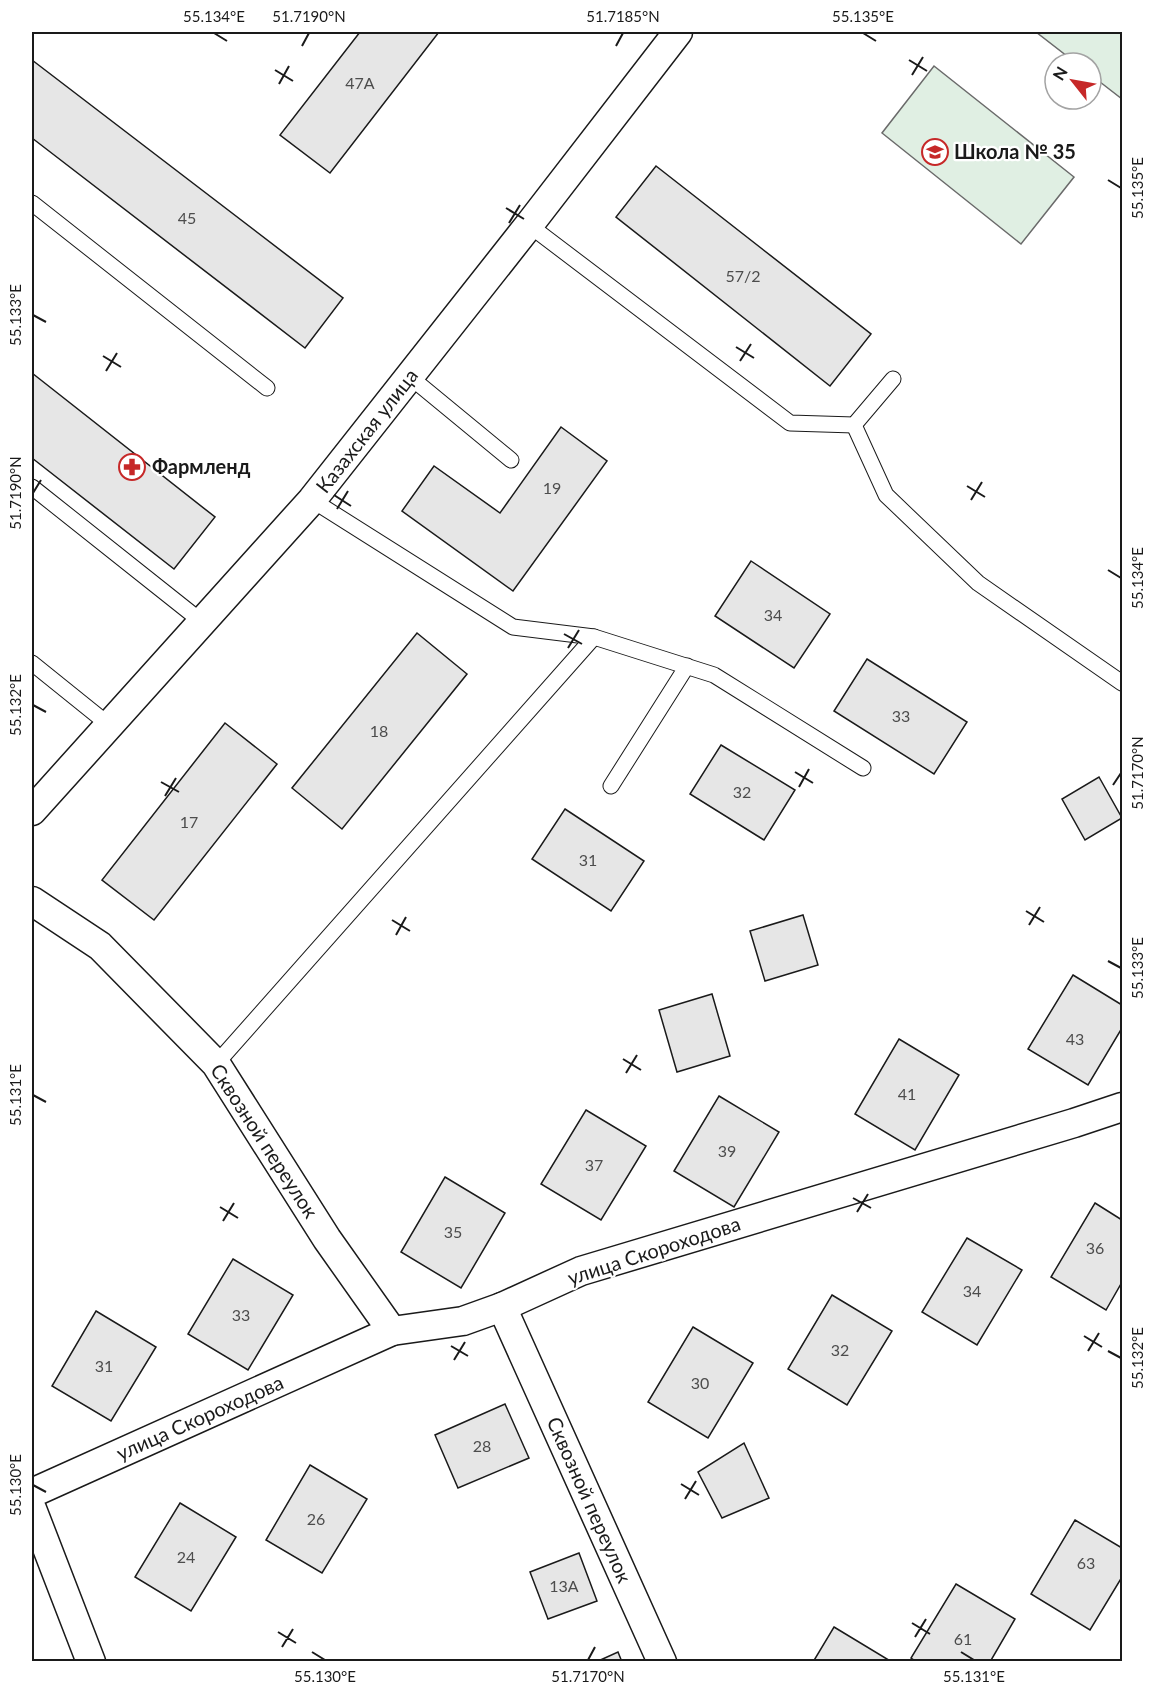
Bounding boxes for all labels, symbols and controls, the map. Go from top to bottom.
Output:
text: 55.134°E [183,7,245,25]
text: 51.7190°N [272,7,346,25]
text: 51.7185°N [586,7,660,25]
text: 55.135°E [832,7,894,25]
north arrow [1043,51,1103,111]
text: N [1048,63,1071,83]
house number: 47А [345,73,375,92]
school or university icon: Школа № 35 [920,137,950,167]
place label: Школа № 35 [954,139,1076,163]
text: 55.135°E [1128,157,1146,219]
house number: 45 [178,208,196,227]
house number: 57/2 [725,266,761,285]
text: 55.133°E [6,284,24,346]
street label: Казахская улица [310,363,422,497]
pharmacy icon: Фармленд [117,452,147,482]
place label: Фармленд [152,454,251,478]
text: 51.7190°N [6,456,24,530]
house number: 19 [543,478,561,497]
text: 55.134°E [1128,547,1146,609]
house number: 34 [764,605,782,624]
text: 55.132°E [6,674,24,736]
house number: 33 [892,706,910,725]
house number: 18 [370,721,388,740]
text: 51.7170°N [1128,736,1146,810]
house number: 32 [733,782,751,801]
house number: 17 [180,812,198,831]
house number: 31 [579,850,597,869]
text: 55.133°E [1128,937,1146,999]
house number: 43 [1066,1029,1084,1048]
street label: Сквозной переулок [206,1059,324,1223]
text: 55.131°E [6,1064,24,1126]
house number: 41 [898,1084,916,1103]
house number: 39 [718,1141,736,1160]
house number: 37 [585,1155,603,1174]
street label: улица Скороходова [564,1211,743,1289]
house number: 35 [444,1222,462,1241]
house number: 36 [1086,1238,1104,1257]
house number: 34 [963,1281,981,1300]
house number: 33 [232,1305,250,1324]
text: 55.132°E [1128,1327,1146,1389]
house number: 32 [831,1340,849,1359]
house number: 31 [95,1356,113,1375]
street label: улица Скороходова [112,1369,287,1465]
house number: 30 [691,1373,709,1392]
street label: Сквозной переулок [543,1413,638,1587]
house number: 28 [473,1436,491,1455]
text: 55.130°E [6,1454,24,1516]
house number: 26 [307,1509,325,1528]
house number: 24 [177,1547,195,1566]
house number: 63 [1077,1553,1095,1572]
house number: 13А [549,1576,579,1595]
house number: 61 [954,1629,972,1648]
text: 55.130°E [294,1667,356,1685]
text: 51.7170°N [551,1667,625,1685]
text: 55.131°E [943,1667,1005,1685]

